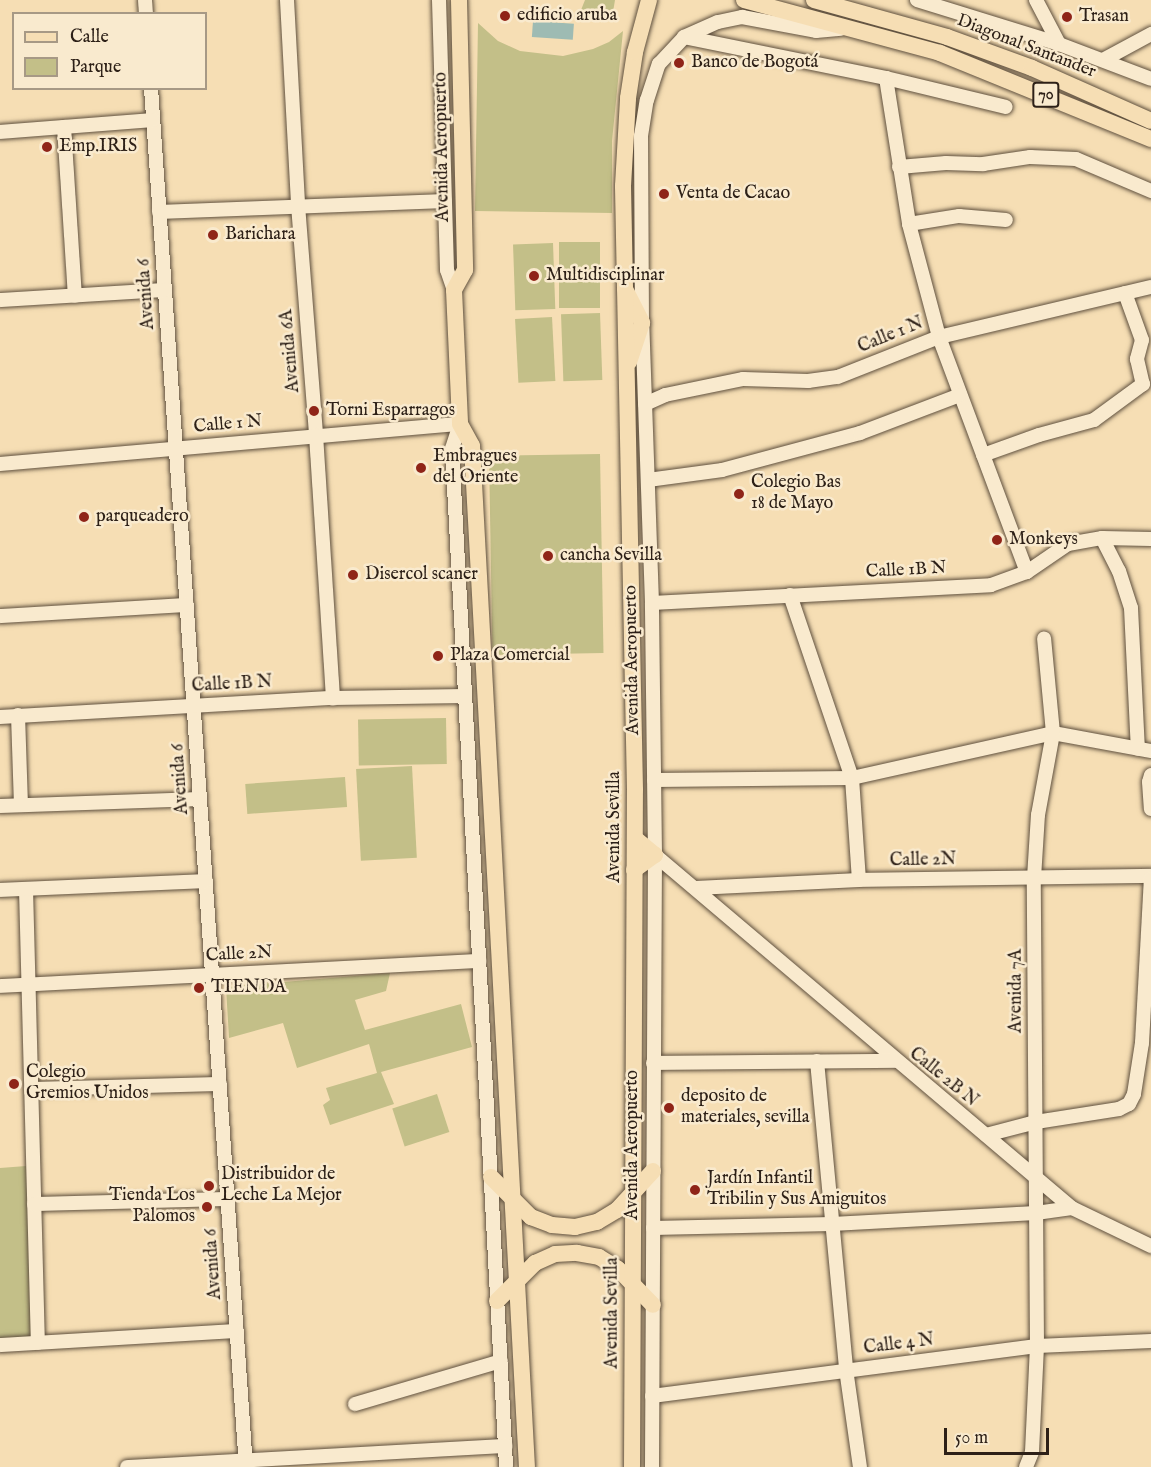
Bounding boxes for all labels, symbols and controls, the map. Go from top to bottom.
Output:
place label: edificio aruba [517,5,617,27]
place label: Trasan [1079,6,1129,28]
marker: edificio aruba [498,9,512,23]
marker: Trasan [1060,10,1074,24]
street label: Diagonal Santander [953,11,1099,83]
legend [12,12,207,90]
text: Calle [70,26,109,49]
place label: Banco de Bogotá [691,52,818,74]
text: Parque [70,56,121,79]
marker: Banco de Bogotá [672,56,686,70]
street label: Avenida Aeropuerto [431,72,455,222]
road number: 70 [1031,82,1061,108]
place label: Emp.IRIS [59,136,137,158]
marker: Emp.IRIS [40,140,54,154]
place label: Venta de Cacao [676,183,790,205]
marker: Venta de Cacao [657,187,671,201]
place label: Barichara [225,224,296,246]
marker: Barichara [206,228,220,242]
street label: Avenida 6 [134,258,160,330]
place label: Multidisciplinar [546,265,665,287]
marker: Multidisciplinar [527,269,541,283]
street label: Avenida 6A [277,309,305,393]
street label: Calle 1 N [855,313,927,359]
place label: Torni Esparragos [326,400,455,422]
marker: Torni Esparragos [307,404,321,418]
street label: Calle 1 N [193,411,263,439]
place label: Embragues del Oriente [433,447,518,490]
marker: Embragues del Oriente [414,461,428,475]
place label: Colegio Bas 18 de Mayo [751,473,841,516]
marker: Colegio Bas 18 de Mayo [732,487,746,501]
place label: parqueadero [96,506,189,528]
marker: parqueadero [77,510,91,524]
place label: Monkeys [1009,529,1078,551]
marker: Monkeys [990,533,1004,547]
place label: cancha Sevilla [560,545,662,567]
marker: cancha Sevilla [541,549,555,563]
street label: Calle 1B N [865,558,947,584]
place label: Disercol scaner [365,564,478,586]
marker: Disercol scaner [346,568,360,582]
street label: Avenida Aeropuerto [621,585,645,735]
place label: Plaza Comercial [450,645,570,667]
marker: Plaza Comercial [431,649,445,663]
street label: Calle 1B N [191,672,273,698]
street label: Avenida 6 [168,743,194,815]
street label: Avenida Sevilla [604,771,626,883]
street label: Calle 2N [890,850,956,872]
street label: Calle 2N [205,942,273,968]
street label: Avenida 7A [1006,949,1028,1033]
place label: TIENDA [211,977,286,999]
marker: TIENDA [192,981,206,995]
street label: Calle 2B N [904,1044,982,1112]
place label: Colegio Gremios Unidos [26,1063,149,1106]
street label: Avenida Aeropuerto [622,1070,644,1220]
marker: Colegio Gremios Unidos [7,1077,21,1091]
place label: deposito de materiales, sevilla [681,1087,810,1130]
marker: deposito de materiales, sevilla [662,1101,676,1115]
place label: Distribuidor de Leche La Mejor [221,1165,342,1208]
place label: Jardín Infantil Tribilin y Sus Amiguitos [707,1169,886,1212]
marker: Distribuidor de Leche La Mejor [202,1179,216,1193]
marker: Jardín Infantil Tribilin y Sus Amiguitos [688,1183,702,1197]
place label: Tienda Los Palomos [109,1186,195,1228]
marker: Tienda Los Palomos [200,1200,214,1214]
street label: Avenida 6 [201,1228,227,1300]
street label: Avenida Sevilla [602,1257,624,1369]
street label: Calle 4 N [862,1330,936,1360]
scale bar [947,1416,1052,1454]
text: 50 m [955,1427,988,1450]

